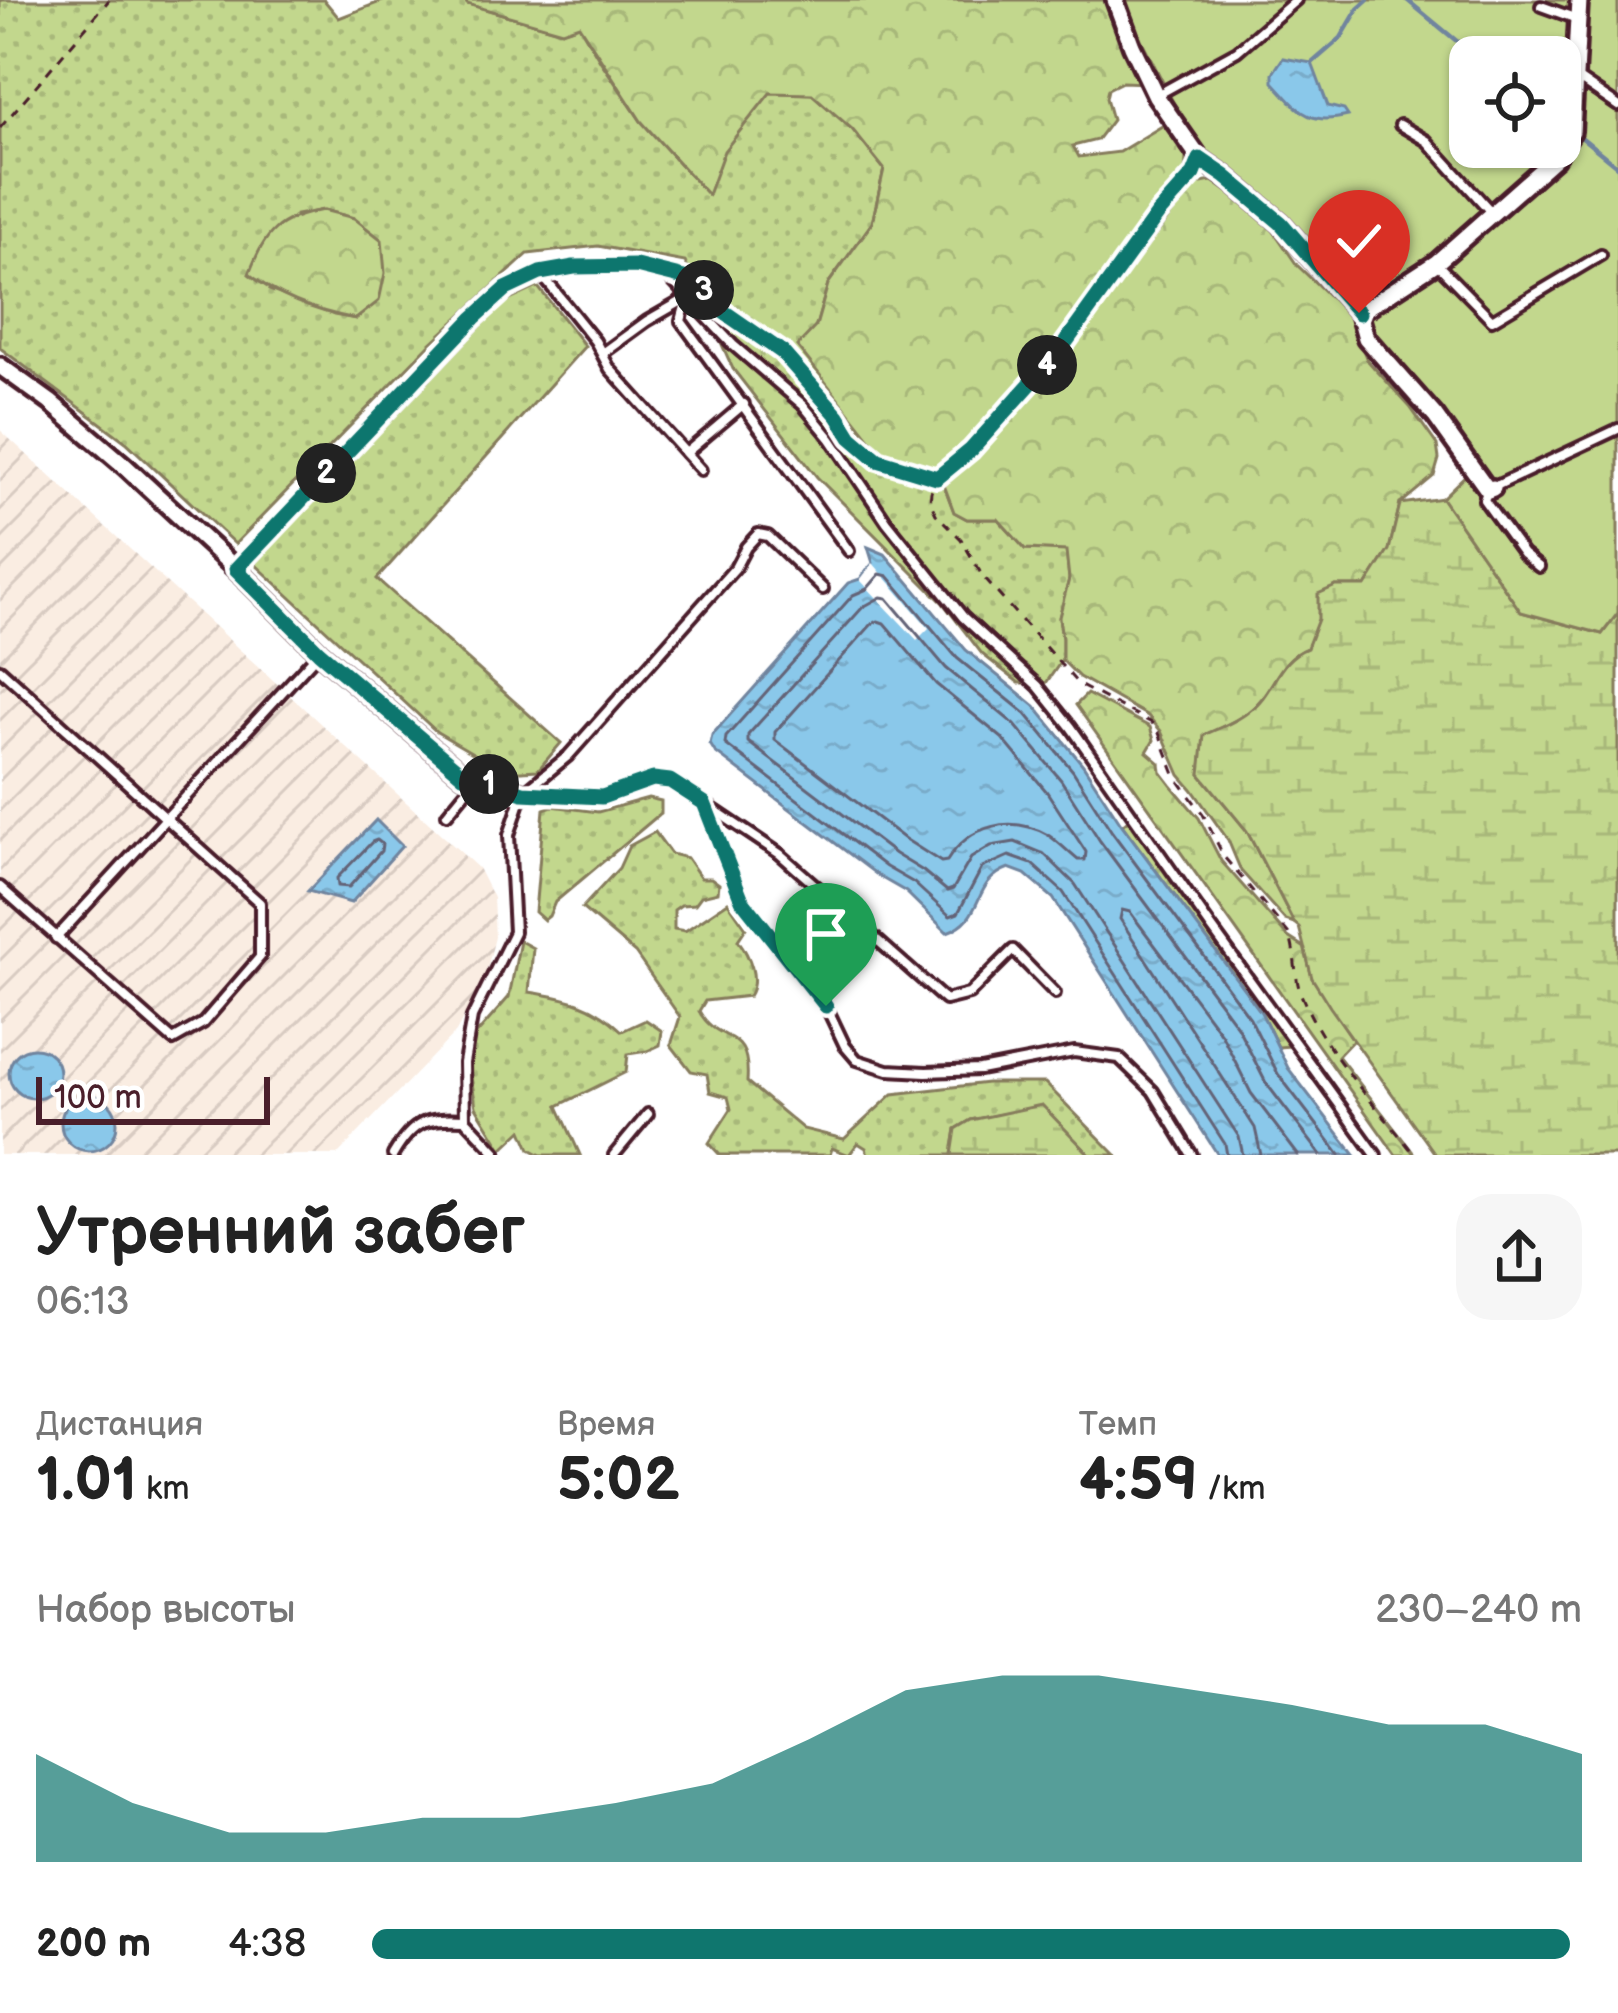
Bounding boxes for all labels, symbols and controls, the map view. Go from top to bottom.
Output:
map controls [1449,36,1581,168]
button: locate [1449,36,1581,168]
pin [1308,190,1410,313]
icon: check [1326,208,1392,274]
pin: 3 [674,260,734,320]
text: 3 [694,270,714,310]
pin: 4 [1017,335,1077,395]
text: 4 [1037,345,1057,385]
pin: 2 [296,443,356,503]
text: 2 [316,453,336,493]
pin: 1 [459,754,519,814]
text: 1 [482,764,496,804]
pin [775,883,877,1006]
icon: arrive [793,901,859,967]
scale bar [36,1071,270,1124]
text: 100 m [54,1078,142,1118]
text: Утренний забег [36,1194,525,1273]
button: share [1456,1194,1582,1320]
text: 06:13 [36,1279,130,1326]
text: Дистанция [36,1405,203,1445]
text: Время [557,1405,655,1445]
text: Темп [1079,1405,1157,1445]
text: 1.01 [36,1445,137,1517]
text: 5:02 [557,1445,680,1517]
text: 4:59 [1079,1445,1198,1517]
text: km [137,1469,189,1509]
text: /km [1198,1469,1265,1509]
text: Набор высоты [36,1587,296,1634]
text: 230–240 m [1375,1587,1582,1634]
text: 200 m [36,1921,151,1968]
text: 4:38 [228,1921,306,1968]

